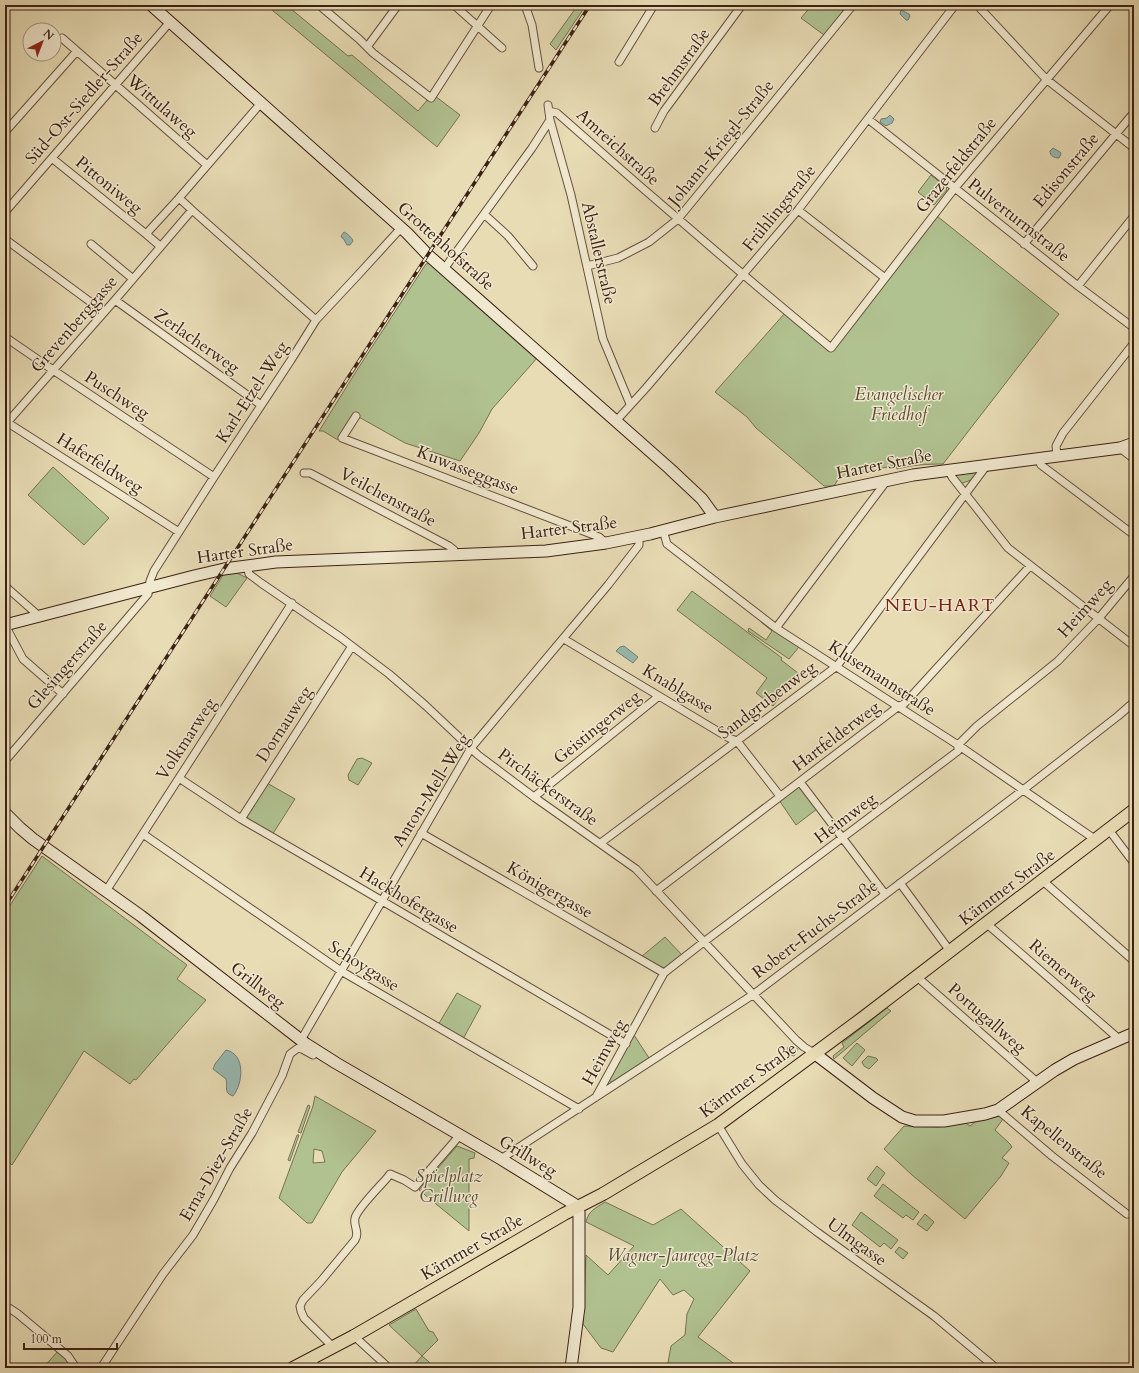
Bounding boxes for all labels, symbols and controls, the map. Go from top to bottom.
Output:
north arrow [22,22,62,62]
street label: Brehmstraße [643,23,715,111]
text: N [40,26,57,44]
street label: Süd-Ost-Siedler-Straße [20,27,148,169]
street label: Wittulaweg [121,68,202,143]
street label: Johann-Kriegl-Straße [661,75,779,213]
street label: Amreichstraße [571,103,665,191]
street label: Grazerfeldstraße [910,112,1002,218]
street label: Edisonstraße [1028,128,1104,212]
street label: Pittoniweg [71,151,148,219]
street label: Frühlingstraße [737,160,821,256]
street label: Pulverturmstraße [963,173,1075,267]
street label: Grottenhofstraße [393,196,499,296]
street label: Abstallerstraße [576,199,622,307]
street label: Grevenberggasse [25,270,123,378]
street label: Zerlacherweg [150,303,245,379]
street label: Karl-Etzel-Weg [210,336,294,447]
street label: Puschweg [80,365,154,425]
park label: Evangelischer Friedhof [855,383,944,426]
street label: Haferfeldweg [52,427,148,499]
street label: Kuwasseggasse [414,440,522,500]
street label: Harter Straße [834,443,934,485]
street label: Veilchenstraße [336,462,440,532]
street label: Harter Straße [520,511,618,545]
street label: Harter Straße [195,533,295,569]
street label: Heimweg [1052,573,1118,642]
district label: NEU-HART [885,593,995,618]
street label: Glesingerstraße [22,615,112,715]
street label: Klusemannstraße [824,635,940,721]
street label: Sandgrubenweg [713,655,821,744]
street label: Knablgasse [638,659,718,719]
street label: Dornauweg [251,681,317,767]
street label: Geistingerweg [549,684,646,769]
street label: Volkmarweg [151,693,221,785]
street label: Hartfelderweg [787,695,885,777]
street label: Anton-Mell-Weg [387,729,475,851]
street label: Pirchäckerstraße [493,743,603,831]
street label: Heimweg [809,787,881,849]
street label: Kärntner Straße [954,843,1060,931]
street label: Königergasse [503,856,597,924]
street label: Hackhofergasse [355,861,463,939]
street label: Robert-Fuchs-Straße [748,874,882,984]
street label: Riemerweg [1024,934,1102,1006]
street label: Schoygasse [324,935,404,997]
street label: Grillweg [226,956,291,1014]
street label: Portugallweg [943,978,1031,1059]
street label: Heimweg [576,1015,632,1089]
street label: Kärntner Straße [695,1037,801,1123]
street label: Kapellenstraße [1016,1100,1112,1184]
street label: Erna-Diez-Straße [174,1103,258,1225]
street label: Grillweg [495,1130,562,1183]
park label: Spielplatz Grillweg [415,1165,483,1208]
street label: Kärntner Straße [417,1208,527,1286]
street label: Ulmgasse [823,1213,891,1271]
park label: Wagner-Jauregg-Platz [607,1244,759,1267]
scale bar [24,1325,117,1351]
text: 100 m [30,1331,63,1347]

